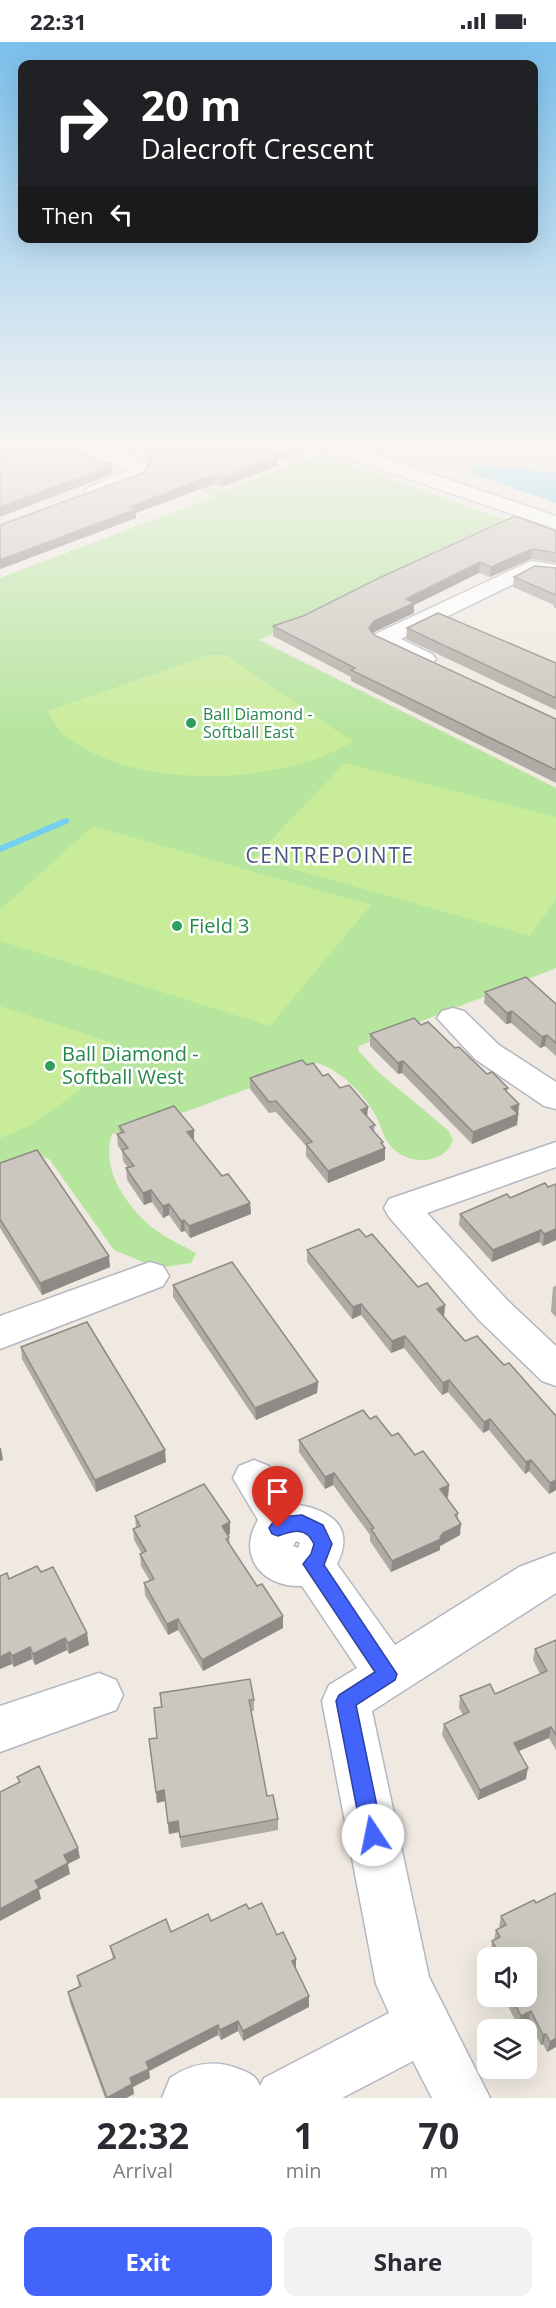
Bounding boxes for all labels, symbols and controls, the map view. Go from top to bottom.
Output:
text: 22:31 [30,6,87,36]
text: 20 m [141,76,241,133]
icon: right [42,84,120,162]
text: Dalecroft Crescent [141,130,374,167]
icon: left [105,198,138,231]
text: Then [42,200,93,230]
place label: Ball Diamond - Softball East [203,703,312,743]
marker: Ball Diamond - Softball East [184,716,198,730]
district label: CENTREPOINTE [246,841,414,869]
place label: Field 3 [189,912,250,939]
marker: Field 3 [170,919,184,933]
place label: Ball Diamond - Softball West [62,1040,199,1090]
marker: Ball Diamond - Softball West [43,1059,57,1073]
pin [252,1466,303,1528]
icon: arrive [261,1475,294,1508]
position arrow [341,1803,405,1867]
map controls [477,1947,537,2079]
button: sound [477,1947,537,2007]
button: layers [477,2019,537,2079]
text: 22:32 [97,2111,189,2160]
text: 1 [293,2111,314,2160]
text: 70 [418,2111,459,2160]
text: Arrival [113,2157,173,2184]
text: min [286,2157,322,2184]
text: m [430,2157,448,2184]
button: Exit [24,2227,272,2296]
button: Share [284,2227,532,2296]

